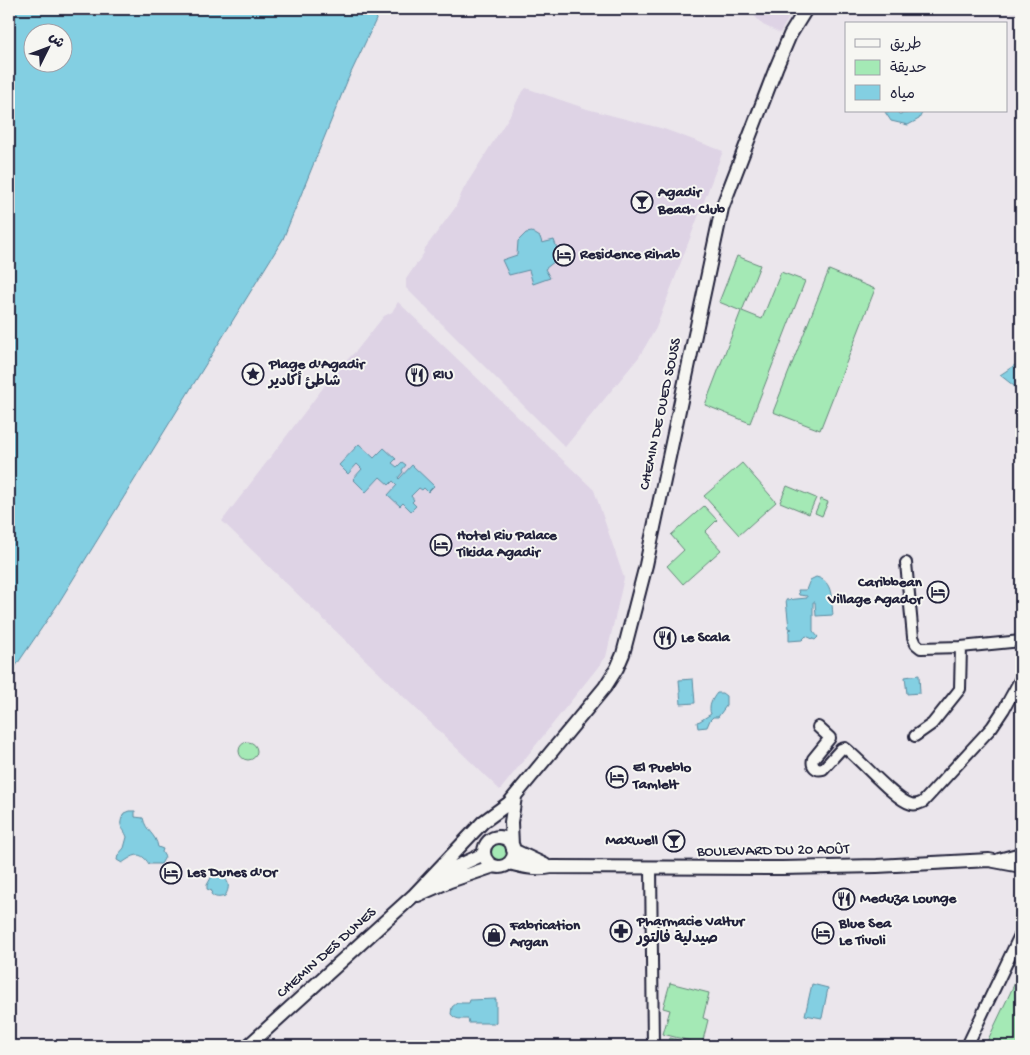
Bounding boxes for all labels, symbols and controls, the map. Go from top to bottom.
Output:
north arrow [22,22,72,72]
legend [845,22,1008,112]
text: ش [44,30,67,52]
text: طريق [890,36,922,54]
text: حديقة [890,60,927,78]
text: مياه [890,86,915,104]
place label: Agadir Beach Club [657,184,725,219]
bar icon: Agadir Beach Club [630,190,654,214]
hotel icon: Residence Rihab [552,243,576,267]
place label: Residence Rihab [579,246,680,264]
street label: CHEMIN DE OUED SOUSS [636,336,686,492]
place label: Plage d'Agadir شاطئ أكادير [267,356,366,391]
place icon: Plage d'Agadir شاطئ أكادير [241,362,265,386]
restaurant icon: RIU [405,363,429,387]
place label: RIU [432,366,453,384]
place label: Hotel Riu Palace Tikida Agadir [456,527,558,562]
hotel icon: Hotel Riu Palace Tikida Agadir [429,533,453,557]
place label: Caribbean Village Agador [827,574,924,609]
hotel icon: Caribbean Village Agador [926,580,950,604]
restaurant icon: Le Scala [653,626,677,650]
place label: Le Scala [681,629,730,647]
place label: El Pueblo Tamlelt [632,759,691,794]
hotel icon: El Pueblo Tamlelt [605,765,629,789]
bar icon: Maxwell [662,829,686,853]
place label: Maxwell [605,832,659,850]
street label: BOULEVARD DU 20 AOÛT [696,841,851,861]
hotel icon: Les Dunes d'Or [159,861,183,885]
place label: Les Dunes d'Or [187,864,279,882]
restaurant icon: Meduza Lounge [832,887,856,911]
place label: Meduza Lounge [860,890,957,908]
street label: CHEMIN DES DUNES [274,904,380,1002]
place label: Pharmacie Valtur صيدلية فالتور [635,913,746,948]
place label: Blue Sea Le Tivoli [838,915,892,950]
place label: Fabrication Argan [509,917,581,952]
pharmacy icon: Pharmacie Valtur صيدلية فالتور [609,919,633,943]
hotel icon: Blue Sea Le Tivoli [811,921,835,945]
shop icon: Fabrication Argan [482,923,506,947]

